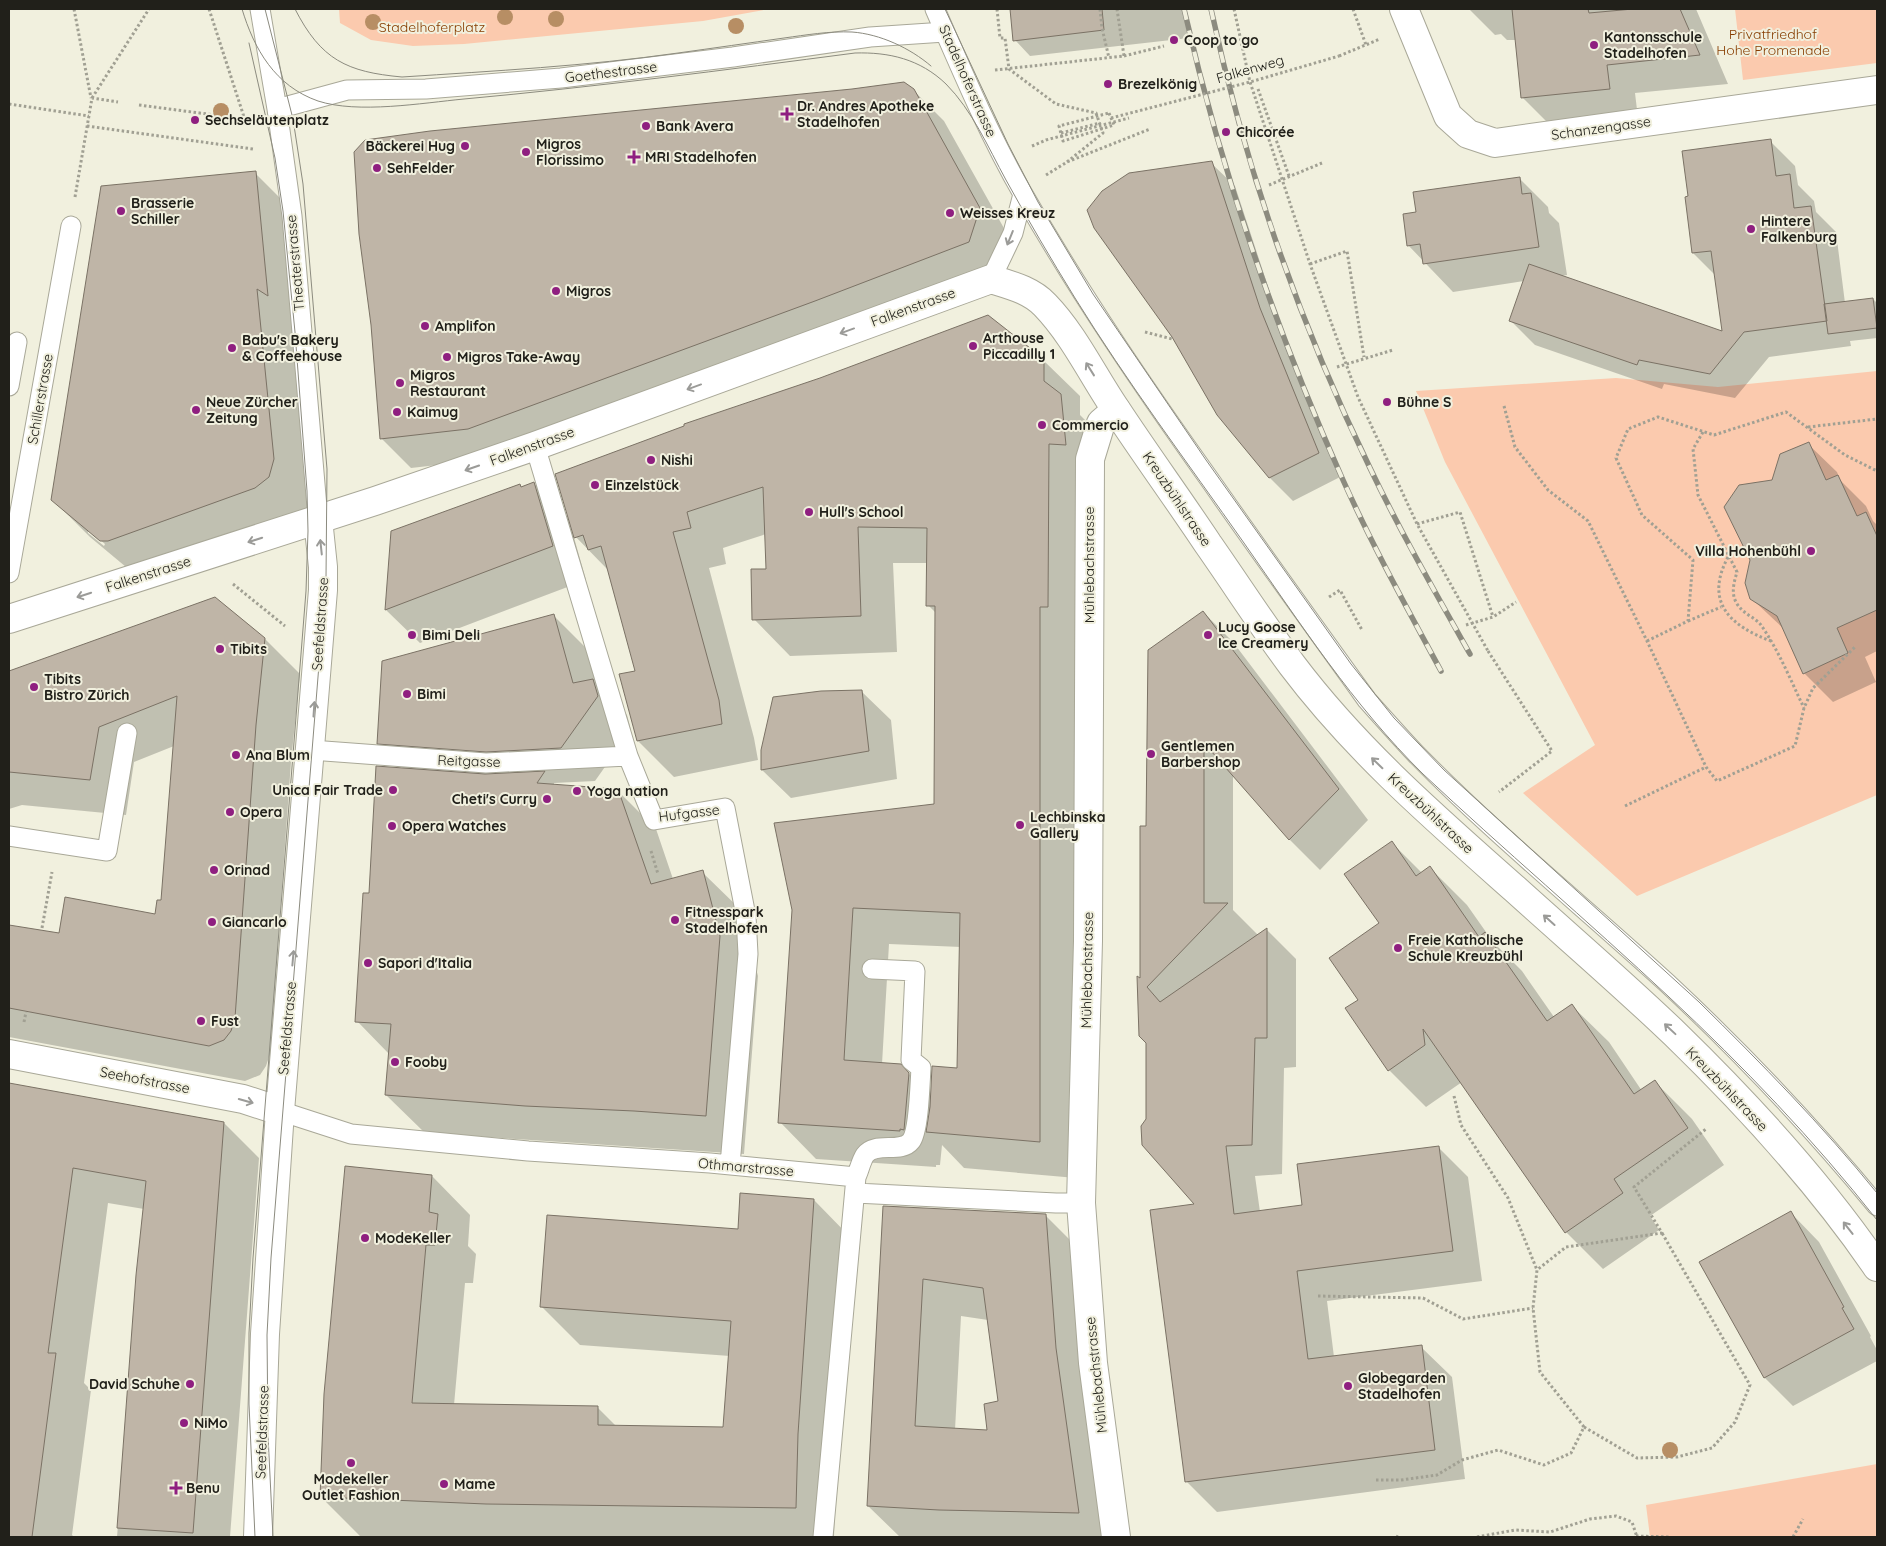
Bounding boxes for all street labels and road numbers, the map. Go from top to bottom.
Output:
street label: Stadelhoferstrasse [935,22,1001,140]
street label: Falkenweg [1214,51,1286,87]
street label: Goethestrasse [564,57,658,87]
street label: Schanzengasse [1550,112,1652,144]
street label: Theaterstrasse [282,214,308,312]
street label: Falkenstrasse [868,283,958,331]
street label: Schillerstrasse [23,352,57,446]
street label: Falkenstrasse [487,422,577,470]
street label: Kreuzbühlstrasse [1139,448,1215,550]
street label: Mühlebachstrasse [1080,507,1098,623]
street label: Falkenstrasse [103,552,193,596]
street label: Seefeldstrasse [308,577,332,671]
street label: Reitgasse [437,751,501,771]
street label: Kreuzbühlstrasse [1384,769,1478,857]
street label: Hufgasse [657,800,721,826]
street label: Mühlebachstrasse [1077,911,1097,1029]
street label: Seefeldstrasse [274,980,300,1075]
street label: Kreuzbühlstrasse [1682,1043,1772,1135]
street label: Seehofstrasse [99,1062,192,1098]
street label: Othmarstrasse [697,1154,795,1180]
street label: Mühlebachstrasse [1081,1316,1111,1434]
street label: Seefeldstrasse [251,1385,273,1479]

